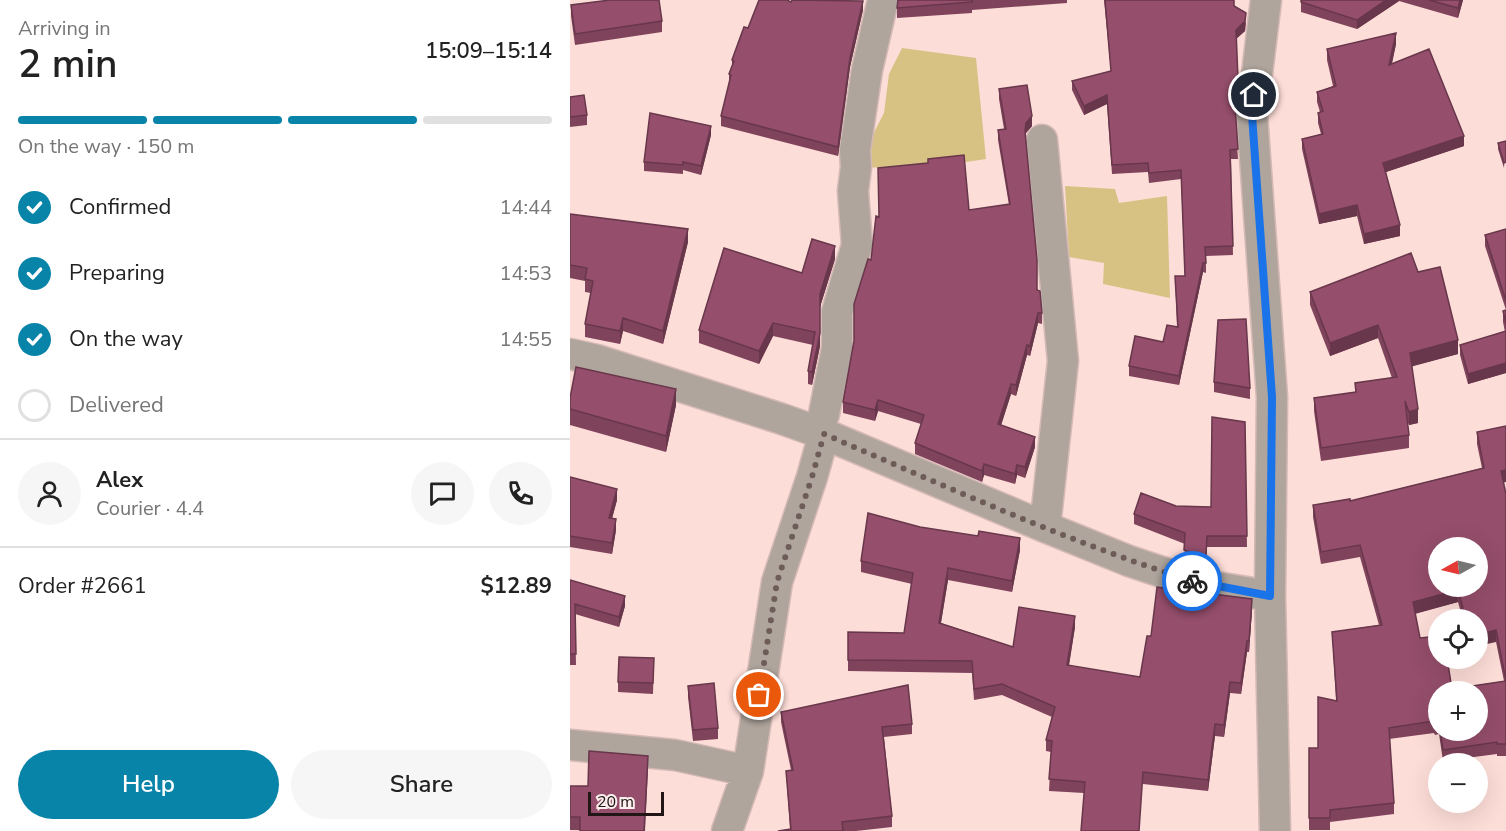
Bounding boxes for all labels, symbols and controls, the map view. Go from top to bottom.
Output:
text: Arriving in [18,15,111,42]
text: 15:09–15:14 [425,36,552,66]
text: 2 min [18,38,117,91]
pin [1228,69,1279,120]
icon: home [1237,78,1270,111]
text: On the way · 150 m [18,133,194,160]
icon: check [18,191,51,224]
text: Confirmed [69,192,171,222]
text: 14:44 [499,194,552,221]
icon: check [18,257,51,290]
text: Preparing [69,258,165,288]
text: 14:53 [499,260,552,287]
icon: check [18,323,51,356]
text: On the way [69,324,183,354]
text: 14:55 [499,326,552,353]
text: Delivered [69,390,164,420]
button: person [18,462,81,525]
button: chat [411,462,474,525]
button: phone [489,462,552,525]
text: Alex [96,465,143,495]
text: Courier · 4.4 [96,495,204,522]
north arrow [1428,537,1488,597]
map controls [1428,537,1488,813]
courier [1162,551,1222,611]
icon: bike [1176,565,1209,598]
text: Order #2661 [18,571,147,601]
text: $12.89 [481,571,552,601]
button: locate [1428,609,1488,669]
pin [733,669,784,720]
icon: bag [742,678,775,711]
button: + [1428,681,1488,741]
button: Help [18,750,279,819]
button: Share [291,750,552,819]
button: − [1428,753,1488,813]
scale bar [588,789,664,816]
text: 20 m [597,791,634,813]

